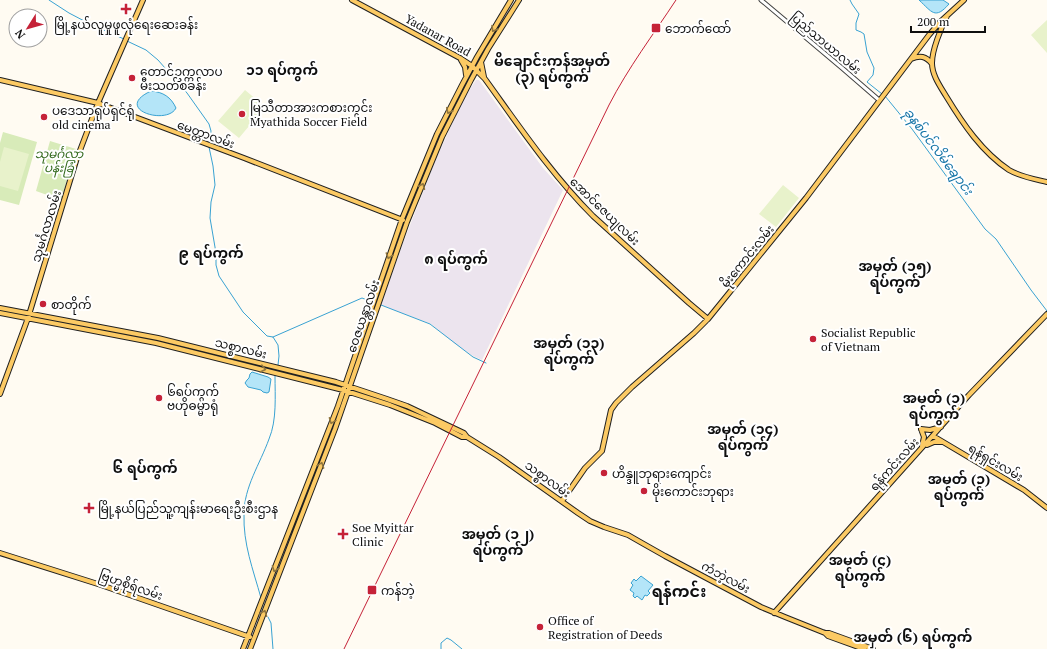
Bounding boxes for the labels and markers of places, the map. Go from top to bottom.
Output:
marker: မြို့နယ်လူမှုဖူလုံရေးဆေးခန်း [120,3,132,15]
place label: မြို့နယ်လူမှုဖူလုံရေးဆေးခန်း [54,16,198,35]
place label: ဘောက်ထော် [665,20,731,36]
marker: ဘောက်ထော် [650,22,662,34]
place label: တောင်ဥက္ကလာပ မီးသတ်စခန်း [140,63,223,96]
marker: တောင်ဥက္ကလာပ မီးသတ်စခန်း [127,73,137,83]
place label: မြသီတာအားကစားကွင်း Myathida Soccer Field [250,99,372,129]
place label: ပဒေသာရုပ်ရှင်ရုံ old cinema [52,102,135,132]
marker: မြသီတာအားကစားကွင်း Myathida Soccer Field [237,109,247,119]
marker: ပဒေသာရုပ်ရှင်ရုံ old cinema [39,112,49,122]
place label: စာတိုက် [51,296,92,315]
marker: စာတိုက် [38,299,48,309]
place label: Socialist Republic of Vietnam [821,325,916,354]
marker: Socialist Republic of Vietnam [808,334,818,344]
place label: ၆ရပ်ကွက် ဗဟိုဓမ္မာရုံ [167,383,219,416]
marker: ၆ရပ်ကွက် ဗဟိုဓမ္မာရုံ [154,393,164,403]
place label: ဟိန္ဒူဘုရားကျောင်း [612,465,711,484]
marker: ဟိန္ဒူဘုရားကျောင်း [599,468,609,478]
place label: မိုးကောင်းဘုရား [652,483,734,502]
marker: မိုးကောင်းဘုရား [639,486,649,496]
place label: မြို့နယ်ပြည်သူ့ကျန်းမာရေးဦးစီးဌာန [98,500,278,519]
marker: မြို့နယ်ပြည်သူ့ကျန်းမာရေးဦးစီးဌာန [83,502,95,514]
place label: Soe Myittar Clinic [352,520,414,549]
marker: Soe Myittar Clinic [337,528,349,540]
place label: ကန်ဘဲ့ [381,582,415,601]
marker: ကန်ဘဲ့ [366,584,378,596]
place label: Office of Registration of Deeds [548,613,663,642]
marker: Office of Registration of Deeds [535,622,545,632]

